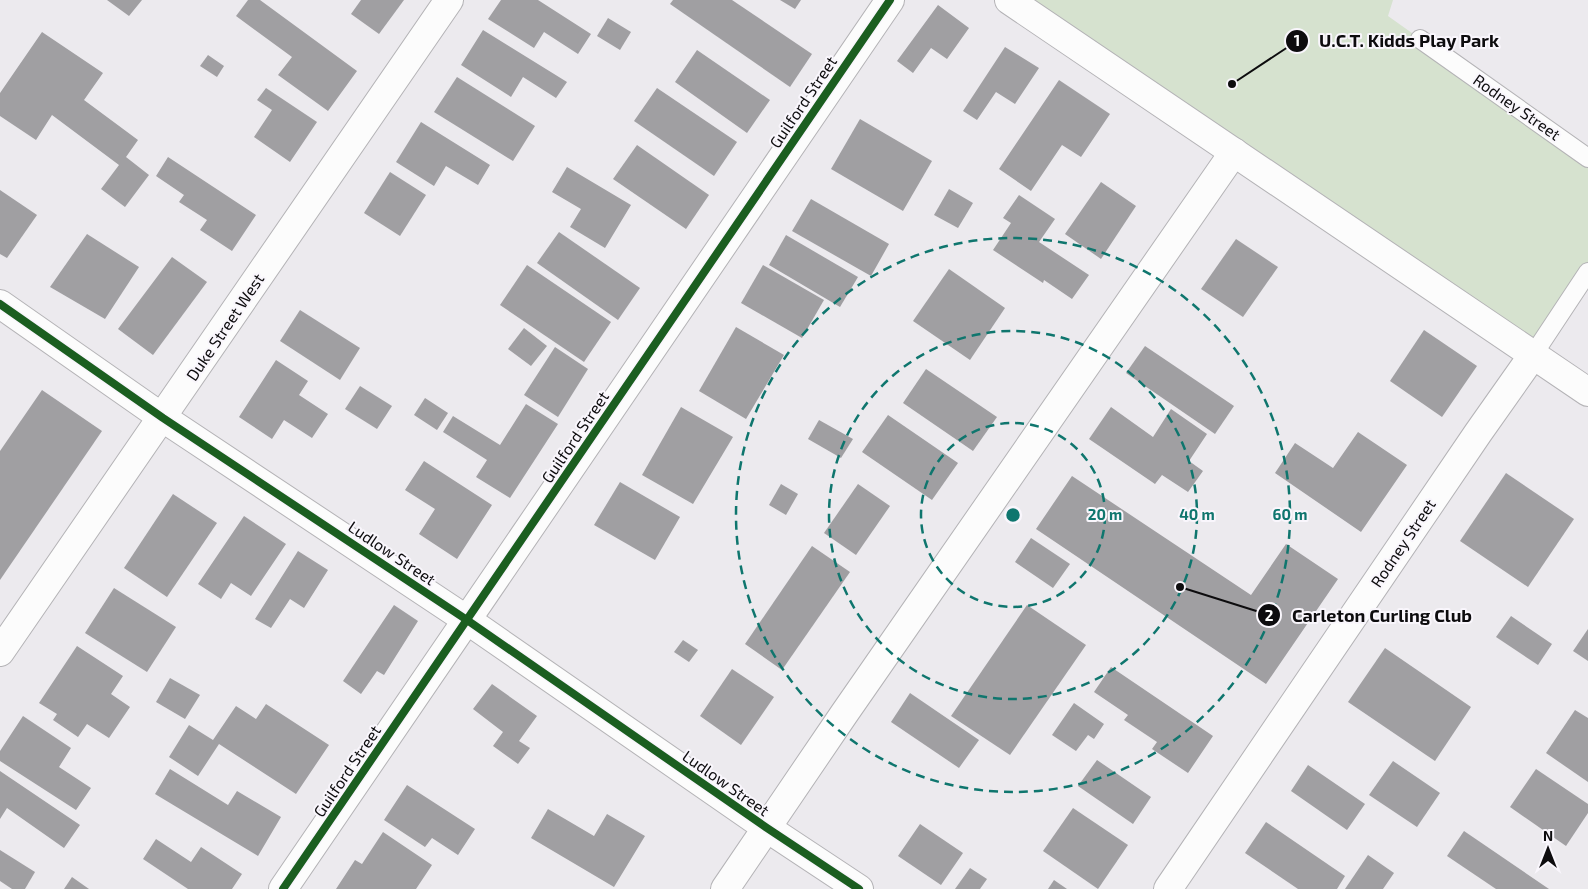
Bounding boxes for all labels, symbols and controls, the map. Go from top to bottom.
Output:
callout: U.C.T. Kidds Play Park [1284,25,1509,58]
text: U.C.T. Kidds Play Park [1319,29,1499,51]
text: 1 [1294,31,1300,49]
street label: Guilford Street [765,52,840,151]
street label: Rodney Street [1470,70,1565,144]
street label: Duke Street West [182,269,268,384]
street label: Guilford Street [537,387,612,486]
street label: Rodney Street [1366,495,1439,590]
text: 20 m [1088,505,1122,523]
text: 40 m [1179,505,1215,523]
text: 60 m [1273,505,1307,523]
centre of rings [1004,506,1022,524]
street label: Ludlow Street [345,516,440,589]
callout: Carleton Curling Club [1257,599,1482,632]
text: Carleton Curling Club [1292,604,1472,626]
text: 2 [1265,606,1274,624]
street label: Guilford Street [309,721,384,820]
street label: Ludlow Street [679,746,773,819]
north arrow [1523,824,1573,874]
text: N [1543,827,1553,844]

